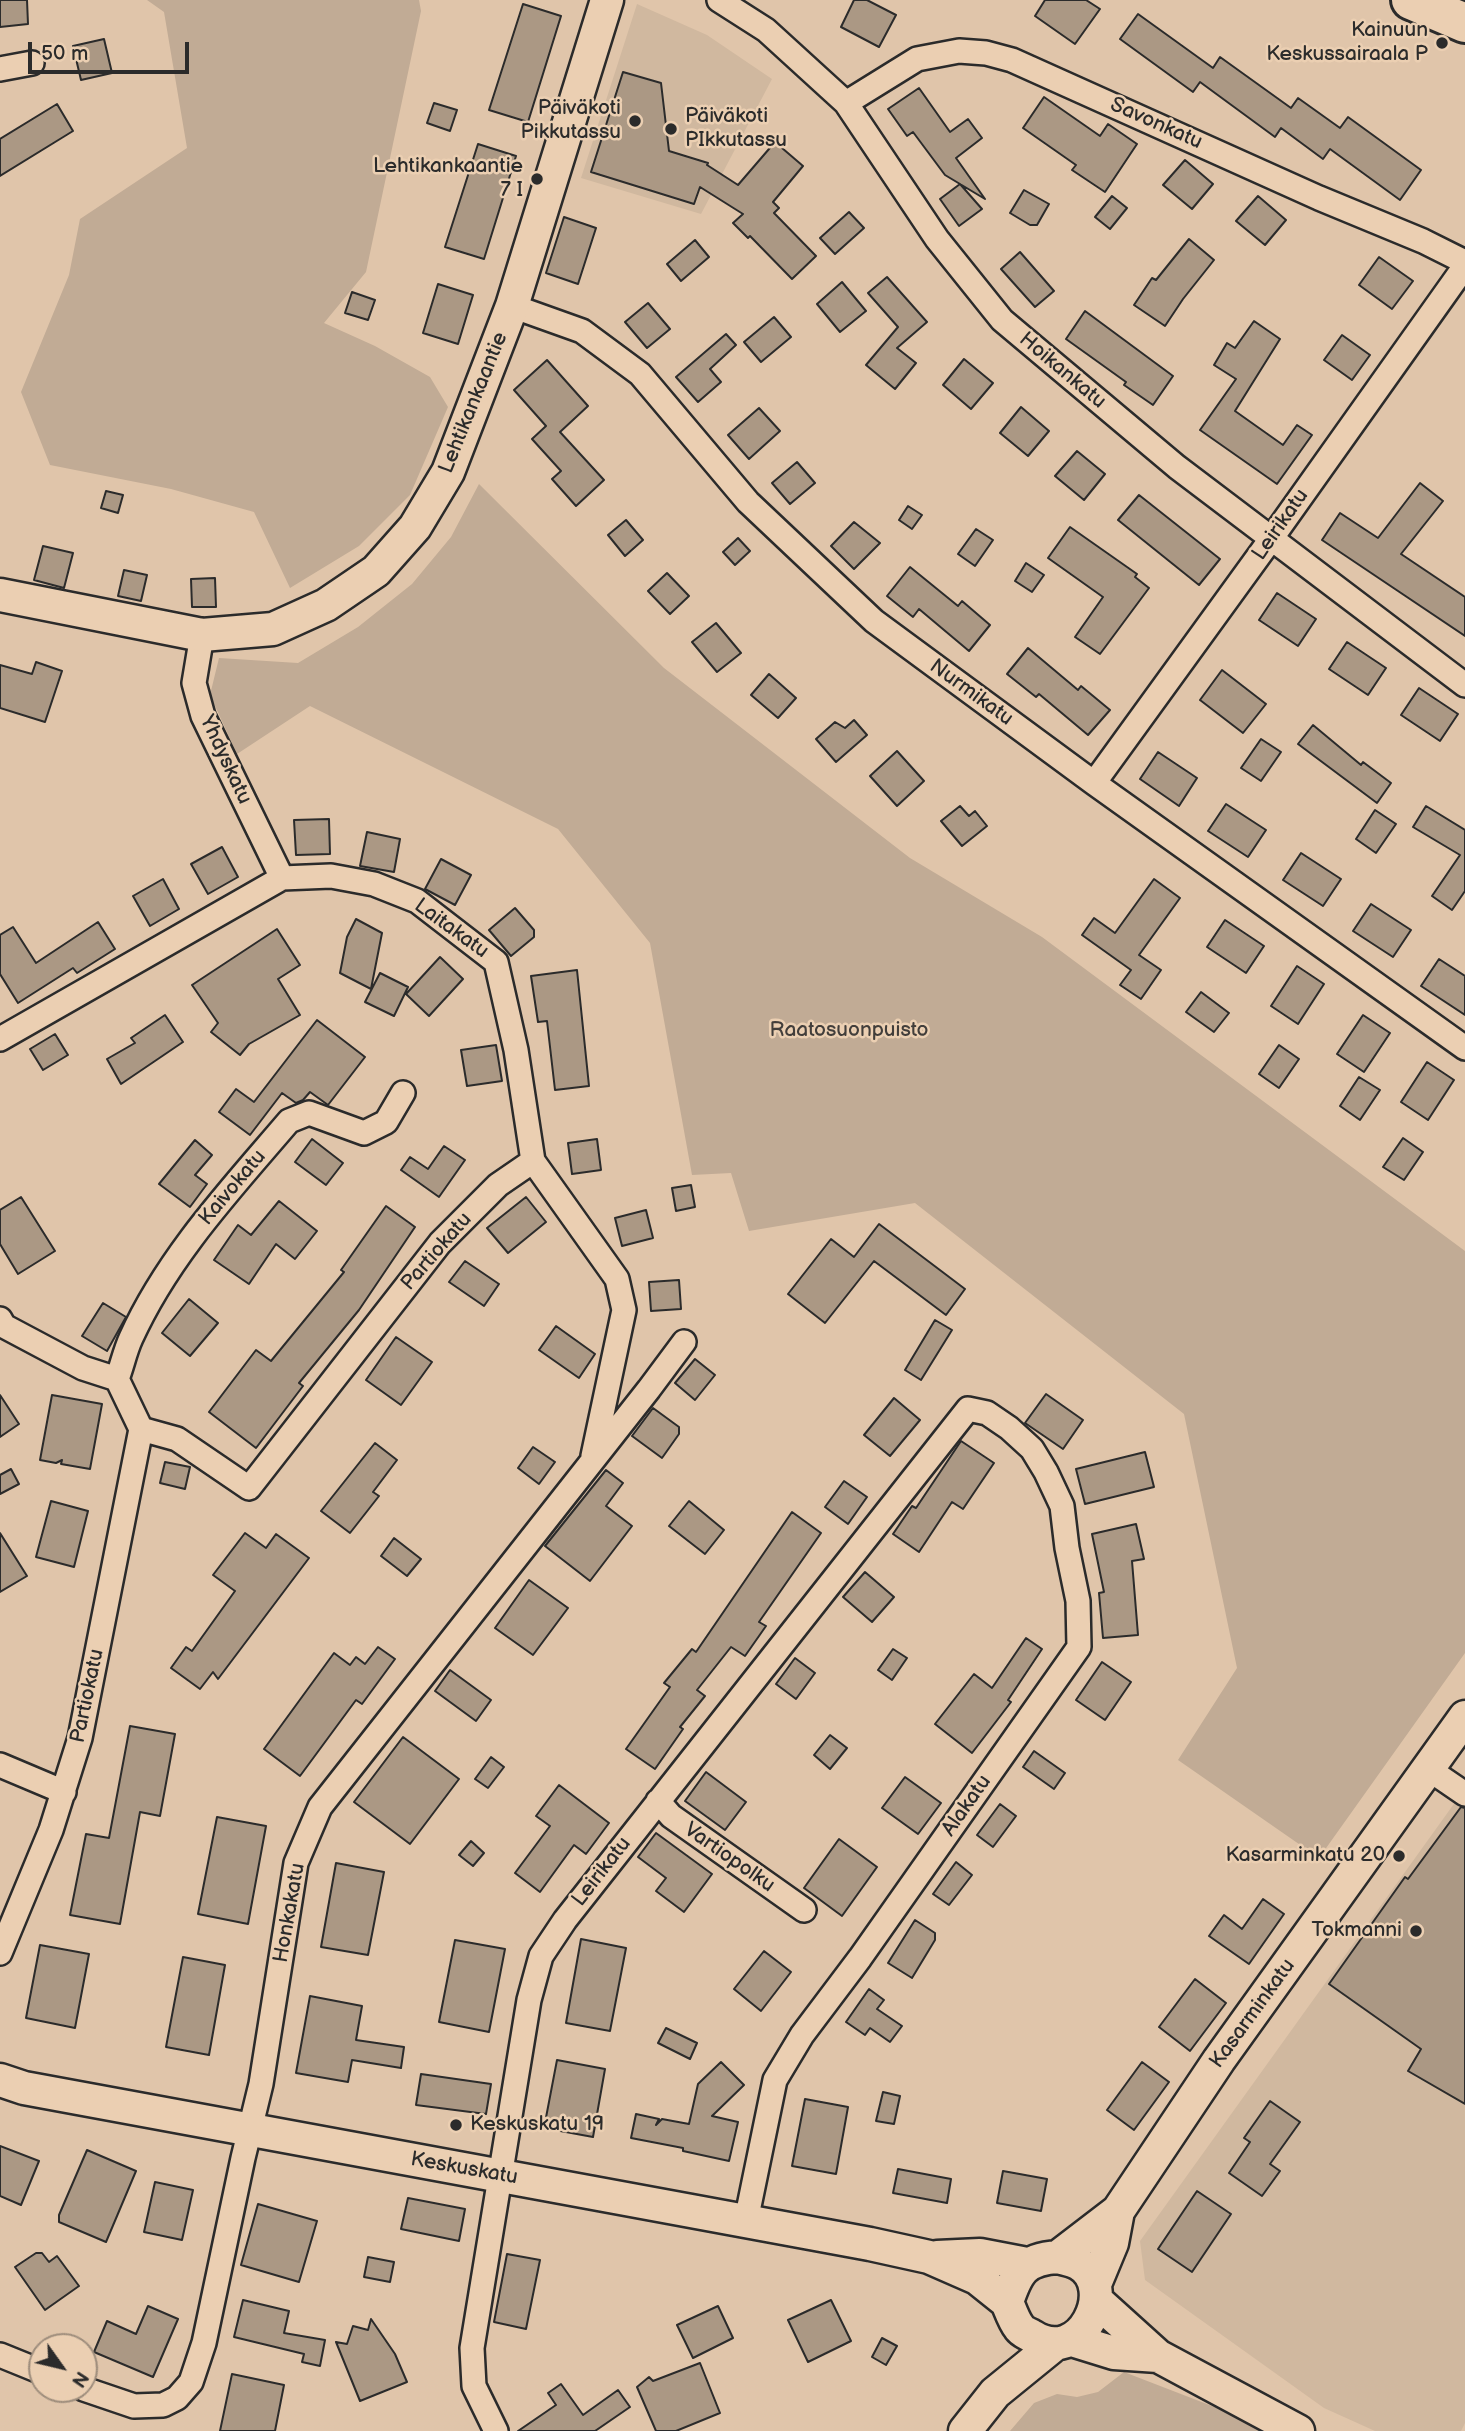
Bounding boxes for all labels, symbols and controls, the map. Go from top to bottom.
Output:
place label: Kainuun Keskussairaala P [1266,18,1428,68]
scale bar [32,28,192,72]
marker: Kainuun Keskussairaala P [1434,35,1450,51]
text: 50 m [41,41,88,66]
street label: Savonkatu [1106,93,1206,155]
place label: Päiväkoti Pikkutassu [521,96,621,146]
place label: Päiväkoti PIkkutassu [685,104,787,154]
marker: Päiväkoti Pikkutassu [627,113,643,129]
marker: Päiväkoti PIkkutassu [663,121,679,137]
place label: Lehtikankaantie 7 I [373,154,523,204]
marker: Lehtikankaantie 7 I [529,171,545,187]
street label: Hoikankatu [1013,327,1111,415]
street label: Lehtikankaantie [434,329,514,477]
street label: Leirikatu [1247,485,1315,565]
street label: Nurmikatu [924,654,1018,732]
street label: Yhdyskatu [193,711,257,809]
street label: Laitakatu [409,894,493,964]
park label: Raatosuonpuisto [769,1018,929,1044]
street label: Kaivokatu [194,1145,272,1231]
street label: Partiokatu [396,1208,478,1296]
street label: Partiokatu [66,1647,110,1745]
street label: Alakatu [937,1770,997,1842]
street label: Vartiopolku [679,1818,779,1898]
street label: Leirikatu [567,1832,637,1912]
place label: Kasarminkatu 20 [1226,1843,1385,1869]
marker: Kasarminkatu 20 [1391,1848,1407,1864]
street label: Honkakatu [269,1861,311,1965]
place label: Tokmanni [1312,1918,1402,1944]
marker: Tokmanni [1408,1923,1424,1939]
street label: Kasarminkatu [1205,1954,1301,2074]
place label: Keskuskatu 19 [470,2112,604,2138]
marker: Keskuskatu 19 [448,2117,464,2133]
street label: Keskuskatu [408,2147,520,2191]
north arrow [28,2333,98,2403]
text: N [66,2367,93,2391]

